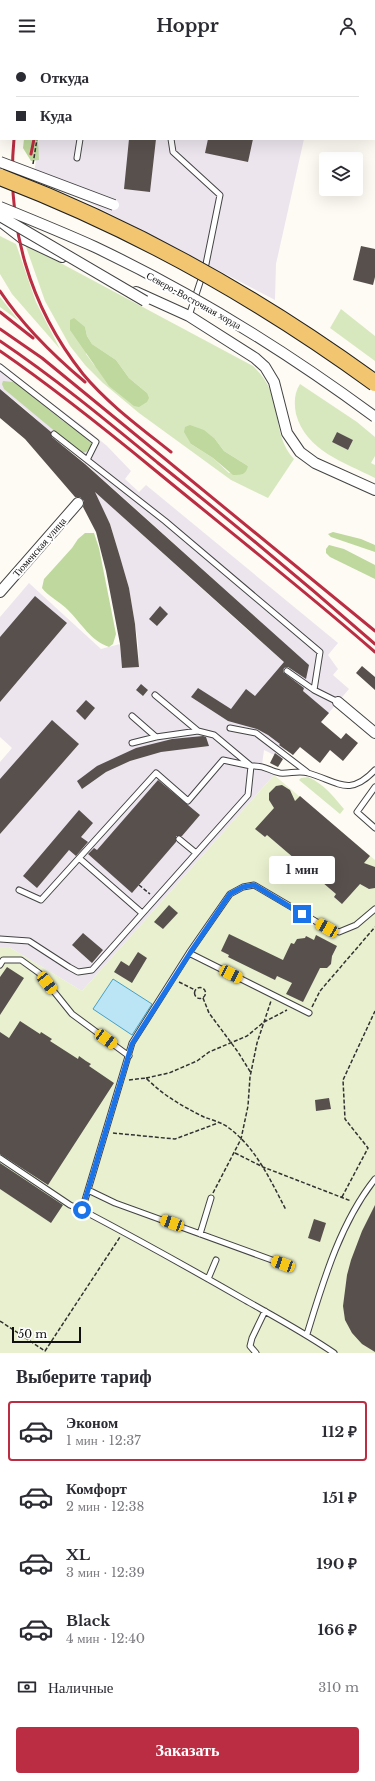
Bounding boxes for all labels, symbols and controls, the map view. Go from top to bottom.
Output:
icon: menu [16,15,38,37]
text: Hoppr [156,15,219,37]
icon: person [337,15,359,37]
text: Откуда [40,68,89,87]
text: Куда [40,106,72,125]
map controls [319,152,363,196]
button: layers [319,152,363,196]
street label: Северо-Восточная хорда [144,269,244,332]
street label: Тюменская улица [10,514,69,580]
callout: 1 мин [269,856,335,884]
text: 1 мин [286,861,318,878]
route end [293,905,311,923]
car [314,917,340,939]
car [218,963,244,985]
car [35,970,59,996]
car [93,1027,119,1051]
route start [73,1201,91,1219]
car [159,1213,185,1233]
car [270,1254,296,1274]
scale bar [12,1325,81,1344]
text: 50 m [18,1327,47,1341]
text: Выберите тариф [16,1366,152,1388]
icon: car [18,1413,54,1449]
text: Эконом [66,1413,118,1432]
text: 112 ₽ [321,1422,357,1441]
text: 1 мин · 12:37 [66,1432,141,1449]
icon: car [18,1479,54,1515]
text: Комфорт [66,1479,127,1498]
text: 151 ₽ [322,1488,357,1507]
text: 2 мин · 12:38 [66,1498,144,1515]
icon: car [18,1545,54,1581]
text: XL [66,1545,90,1564]
text: 190 ₽ [316,1554,357,1573]
text: 3 мин · 12:39 [66,1564,145,1581]
icon: car [18,1611,54,1647]
text: Black [66,1611,110,1630]
text: 166 ₽ [318,1620,357,1639]
text: 4 мин · 12:40 [66,1630,145,1647]
icon: cash [16,1676,38,1698]
text: Наличные [48,1678,113,1697]
text: 310 m [318,1679,359,1696]
button: Заказать [16,1727,359,1773]

